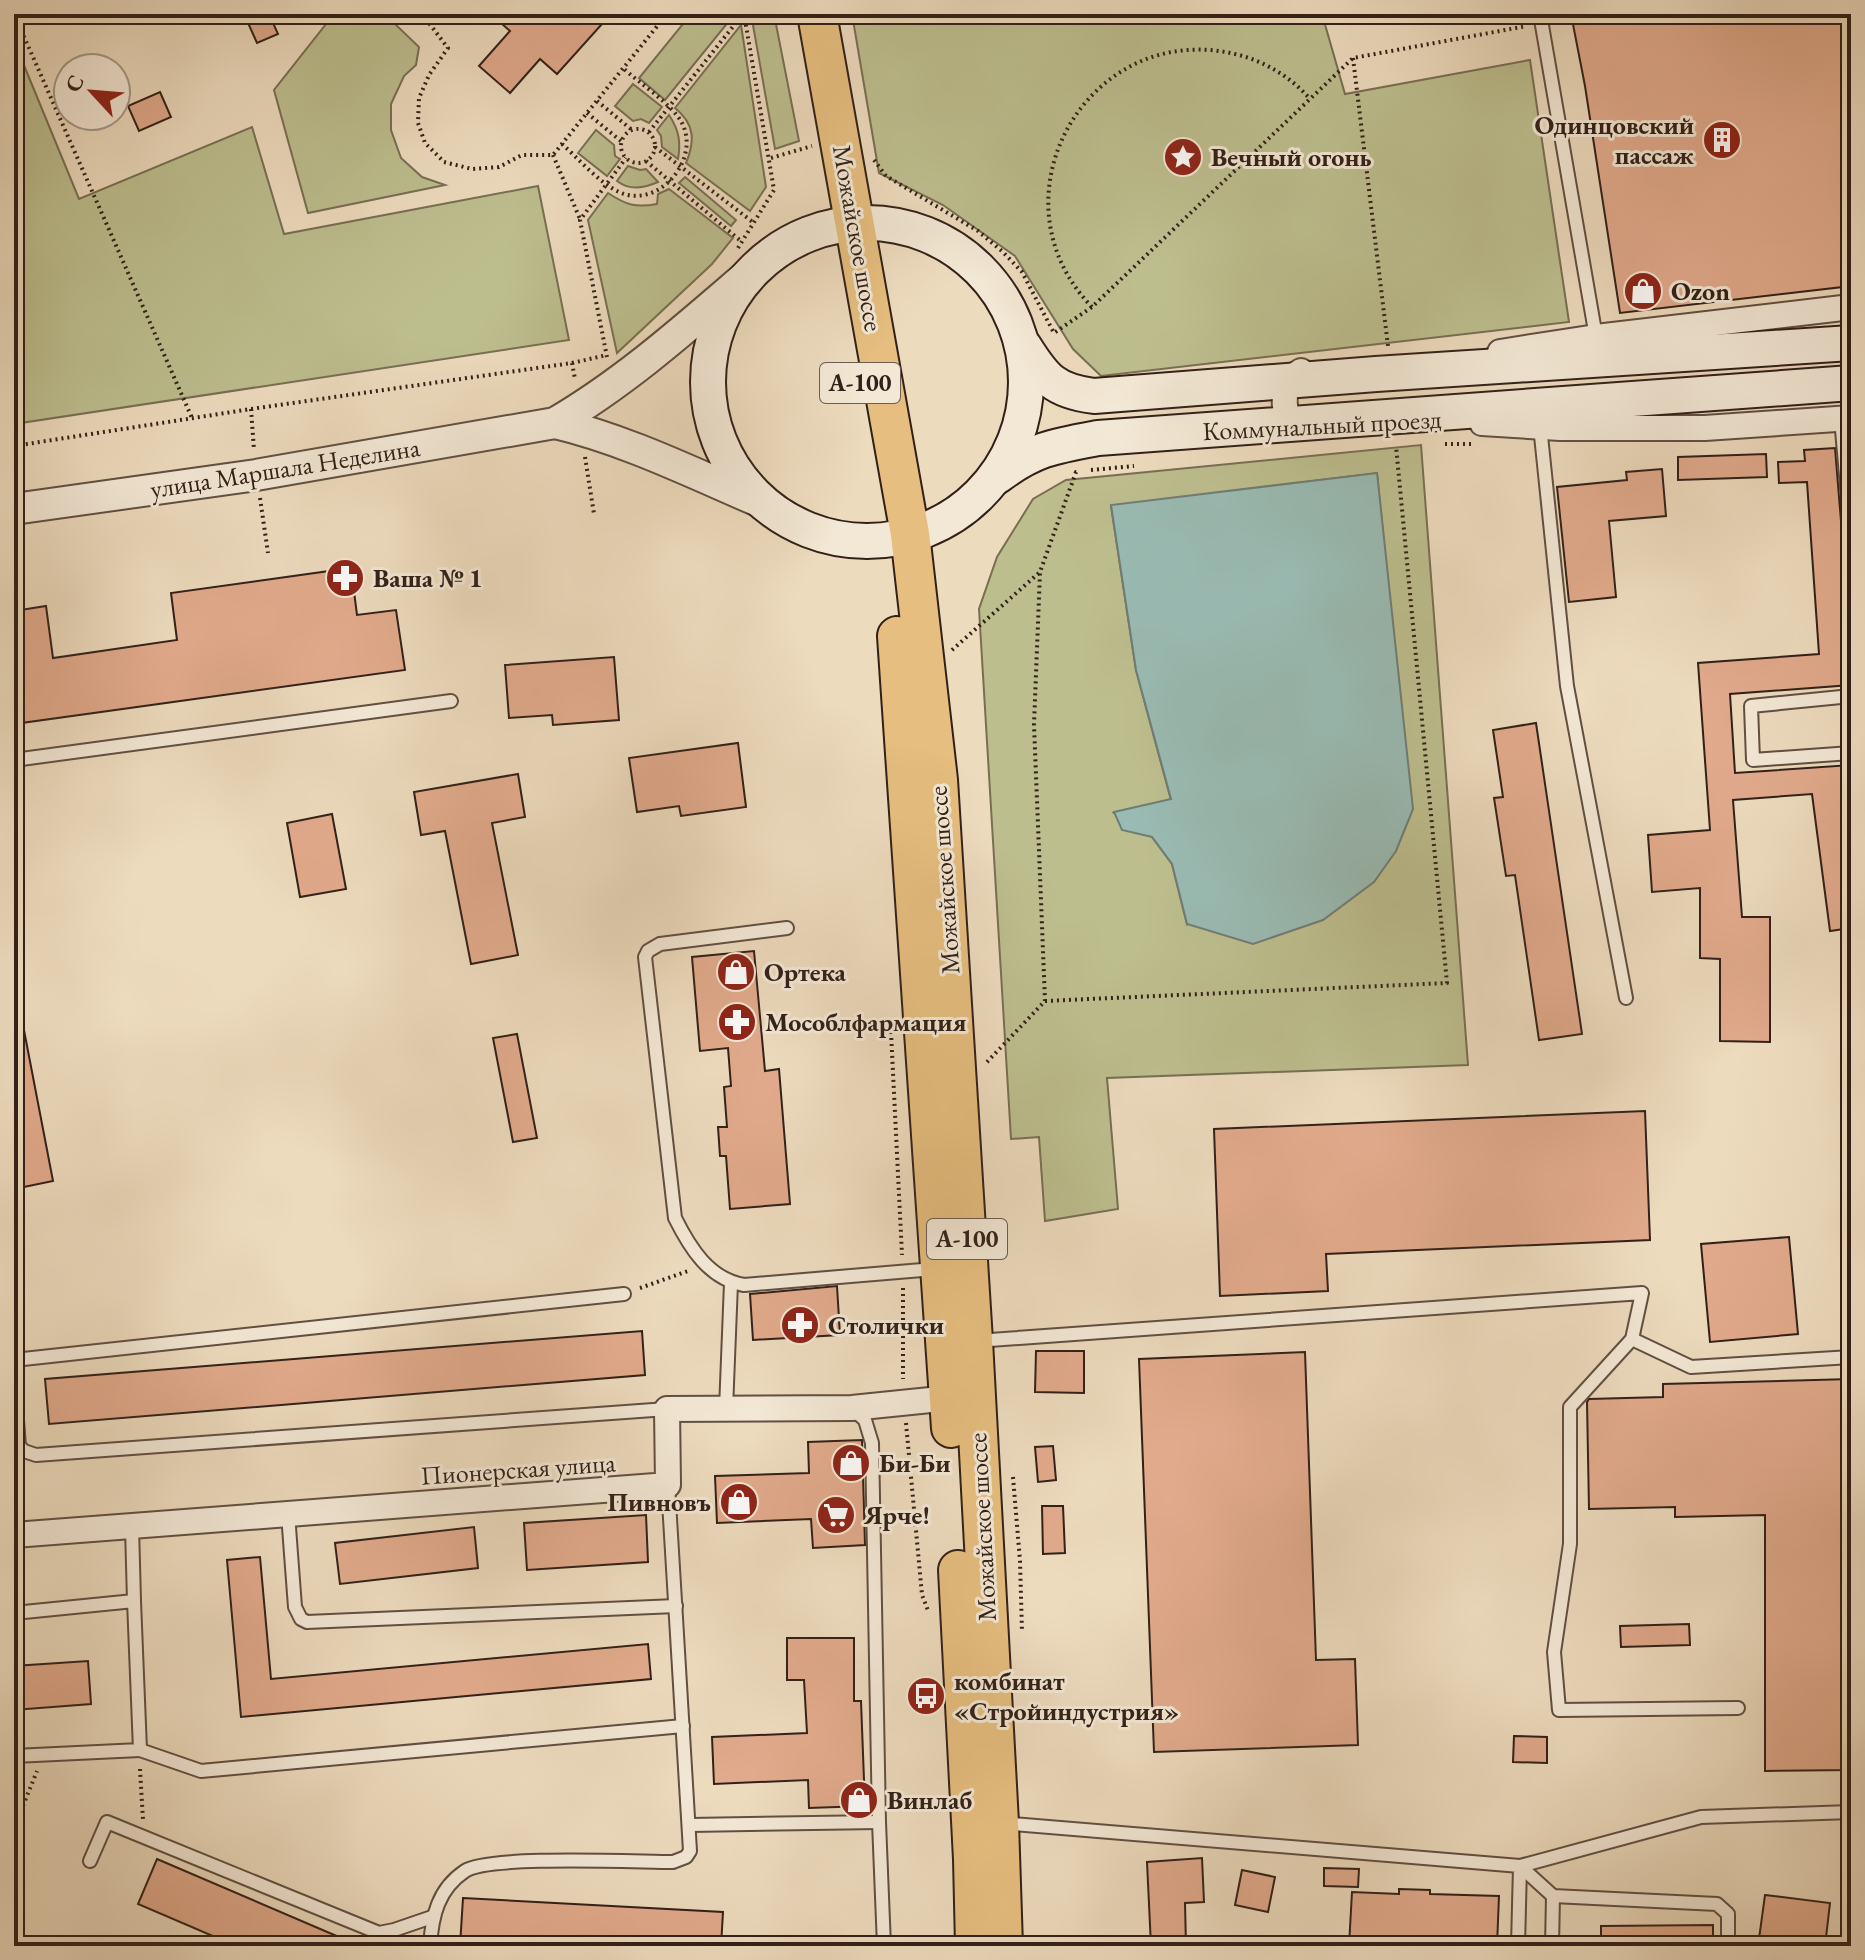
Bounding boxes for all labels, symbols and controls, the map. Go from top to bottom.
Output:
north arrow [52,52,132,132]
text: С [58,70,91,97]
place label: Одинцовский пассаж [1535,108,1694,172]
building icon: Одинцовский пассаж [1701,119,1743,161]
place icon: Вечный огонь [1162,136,1204,178]
place label: Вечный огонь [1211,140,1372,174]
street label: Можайское шоссе [825,142,891,334]
shop icon: Ozon [1622,270,1664,312]
place label: Ozon [1671,274,1730,308]
road number: А-100 [820,363,900,403]
street label: Коммунальный проезд [1202,402,1442,448]
street label: улица Маршала Неделина [148,430,423,506]
pharmacy icon: Ваша № 1 [324,557,366,599]
place label: Ваша № 1 [373,561,483,595]
street label: Можайское шоссе [920,785,968,975]
shop icon: Ортека [715,951,757,993]
place label: Ортека [764,955,847,989]
pharmacy icon: Мособлфармация [716,1001,758,1043]
place label: Мособлфармация [765,1005,966,1039]
road number: А-100 [927,1219,1007,1259]
pharmacy icon: Столички [779,1304,821,1346]
place label: Столички [828,1308,944,1342]
street label: Можайское шоссе [960,1432,1004,1622]
shop icon: Би-Би [830,1442,872,1484]
street label: Пионерская улица [419,1445,617,1493]
place label: Би-Би [879,1446,951,1480]
shop icon: Пивновъ [718,1481,760,1523]
place label: Пивновъ [608,1485,711,1519]
supermarket icon: Ярче! [815,1494,857,1536]
place label: Ярче! [863,1498,930,1532]
place label: комбинат «Стройиндустрия» [954,1664,1179,1728]
bus stop icon: комбинат «Стройиндустрия» [905,1675,947,1717]
shop icon: Винлаб [838,1779,880,1821]
place label: Винлаб [887,1783,972,1817]

